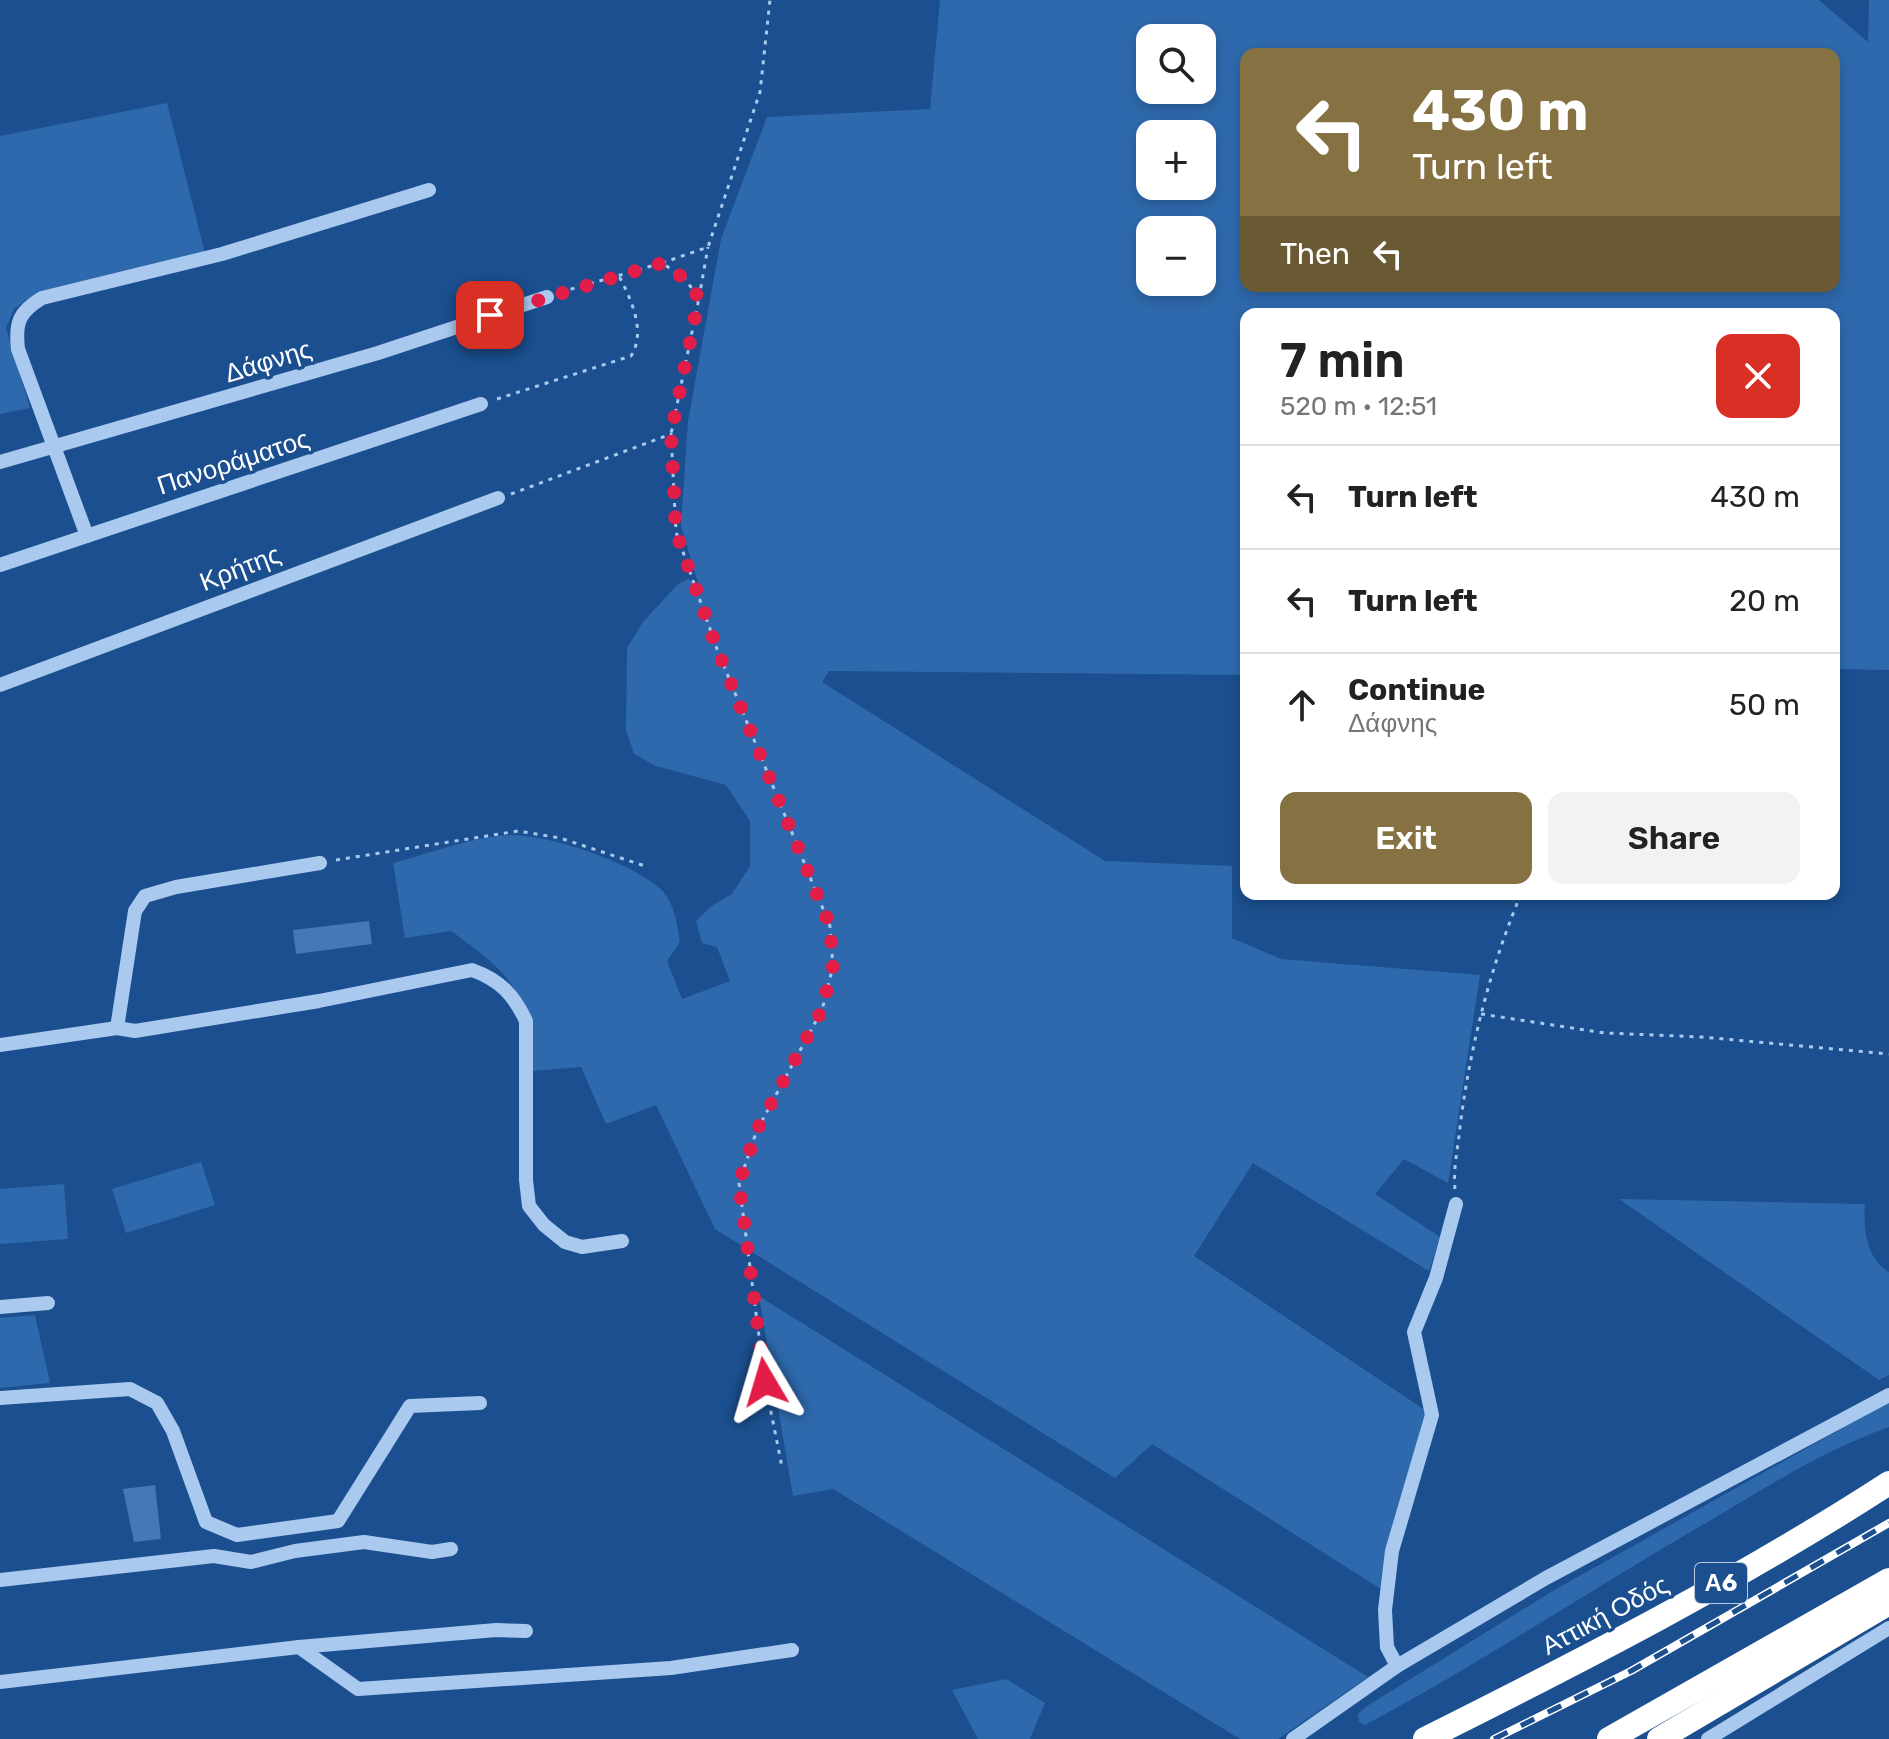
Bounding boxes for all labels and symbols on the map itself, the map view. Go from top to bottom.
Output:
pin [456,281,524,349]
street label: Δάφνης [221,334,315,389]
street label: Πανοράματος [153,423,313,502]
street label: Κρήτης [195,539,285,598]
position arrow [723,1340,807,1424]
road number: Α6 [1695,1563,1747,1603]
street label: Αττική Οδός [1537,1569,1674,1662]

